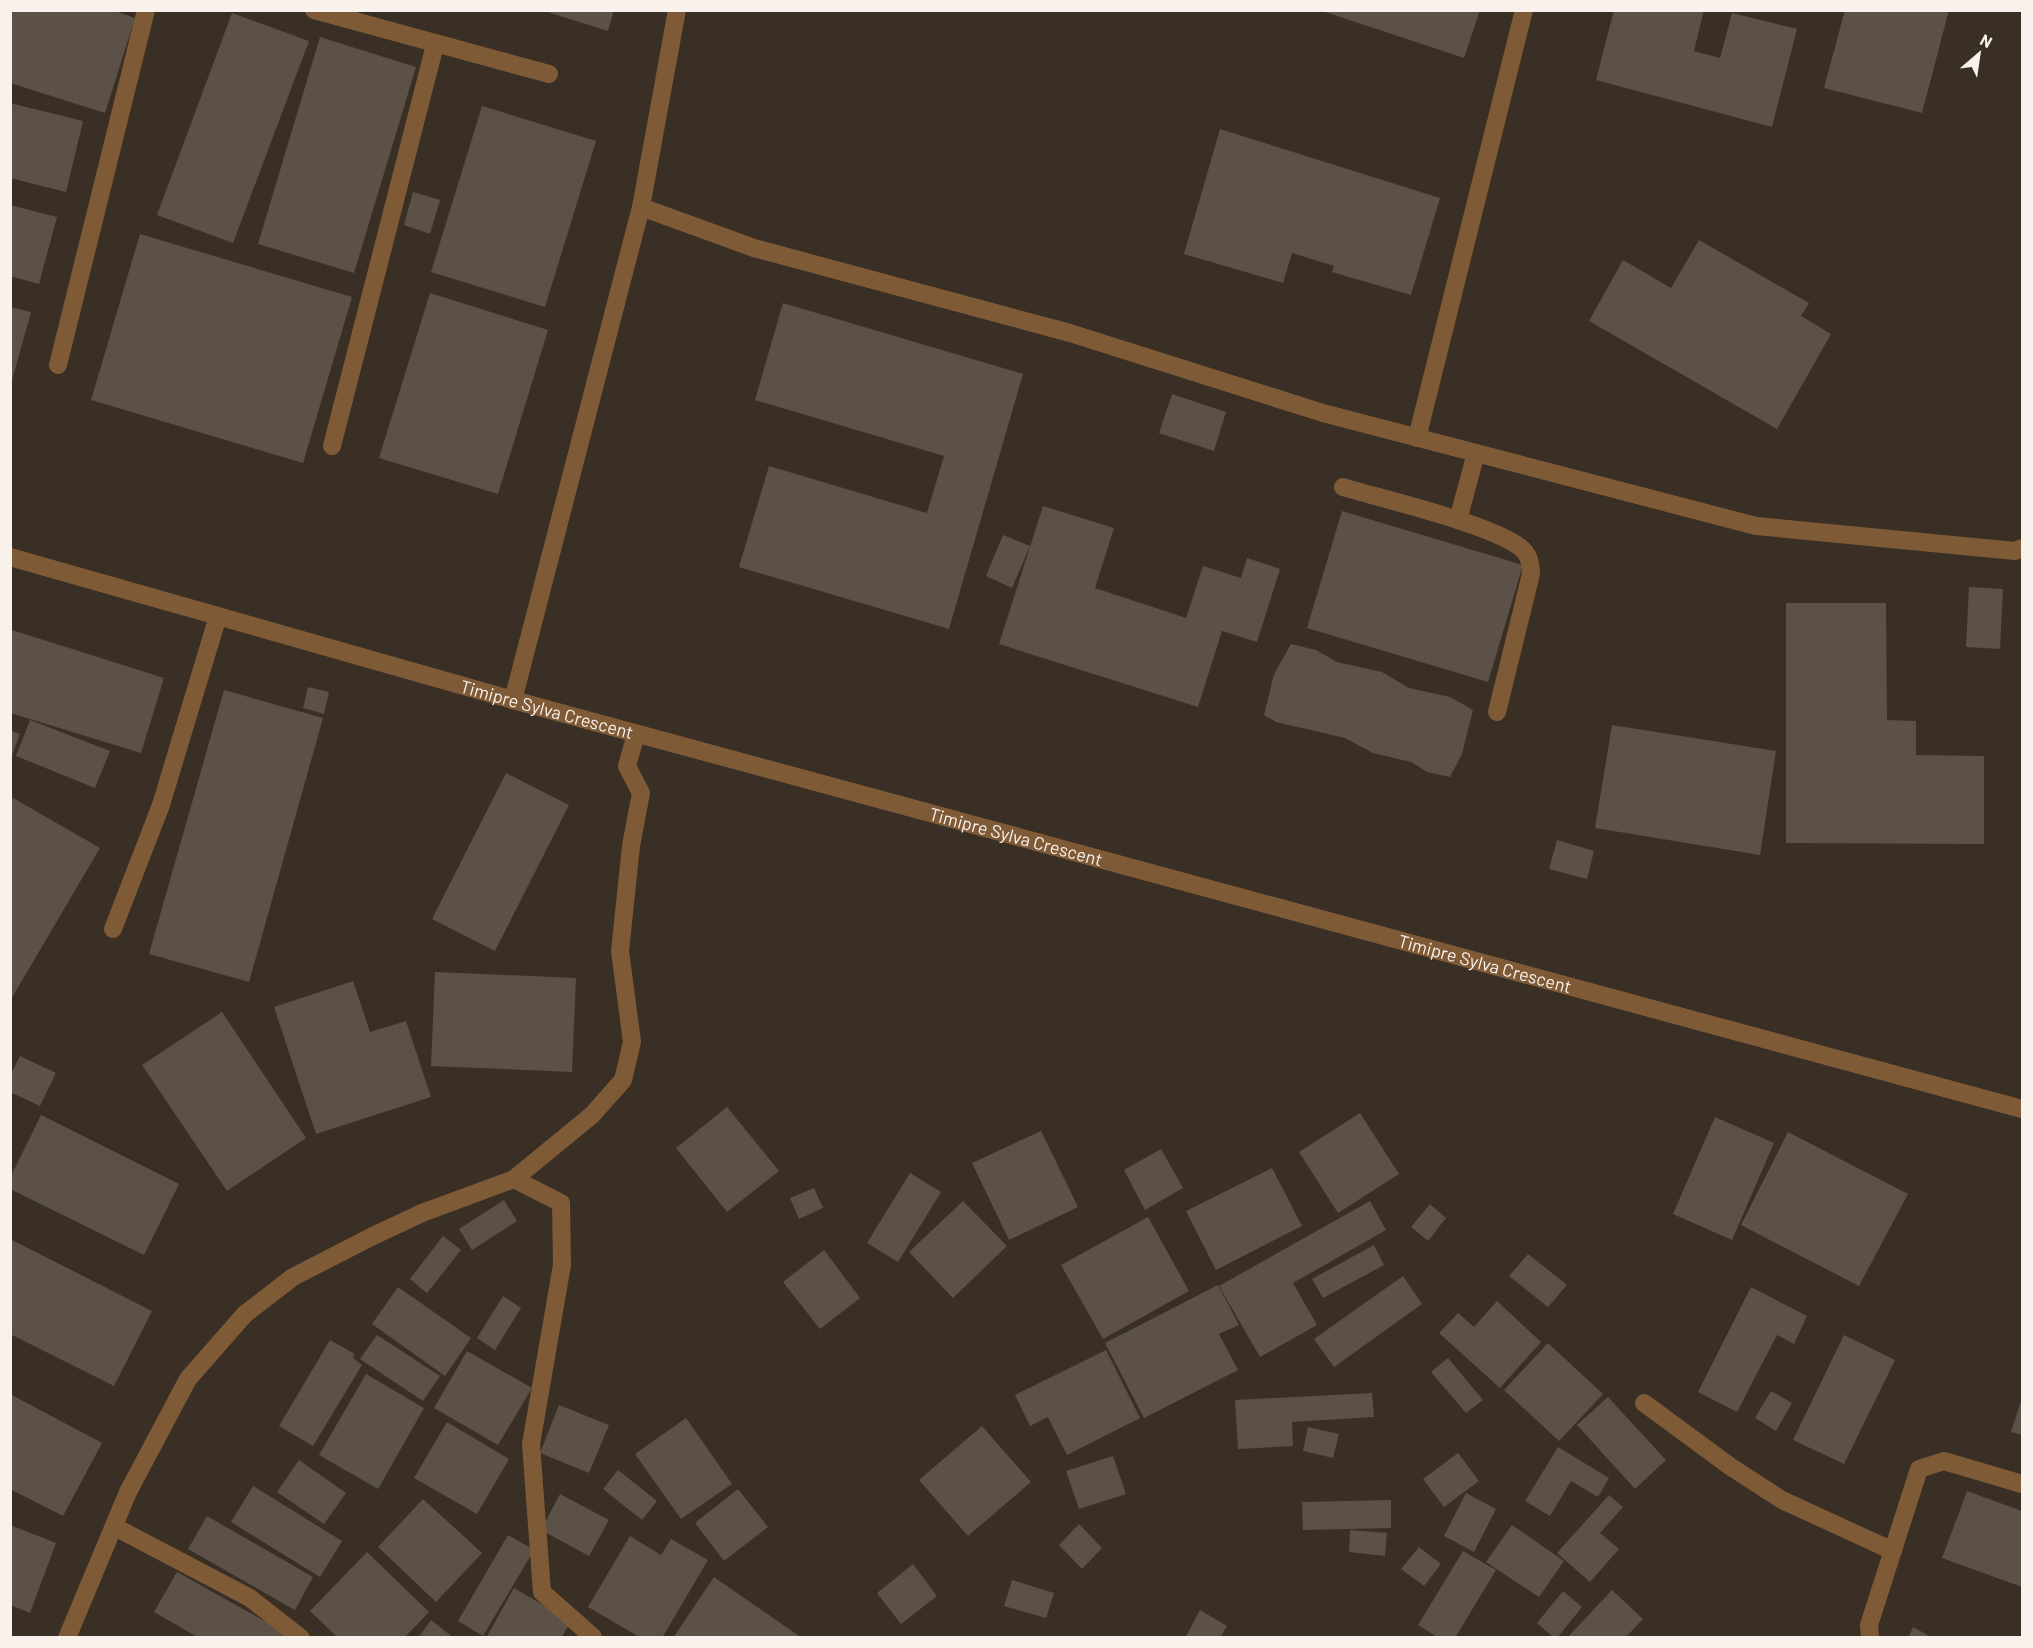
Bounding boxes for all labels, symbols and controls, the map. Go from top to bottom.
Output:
north arrow [1949,24,2009,84]
text: N [1977,30,1996,51]
street label: Timipre Sylva Crescent [458,675,636,743]
street label: Timipre Sylva Crescent [927,802,1105,870]
street label: Timipre Sylva Crescent [1396,929,1574,997]

